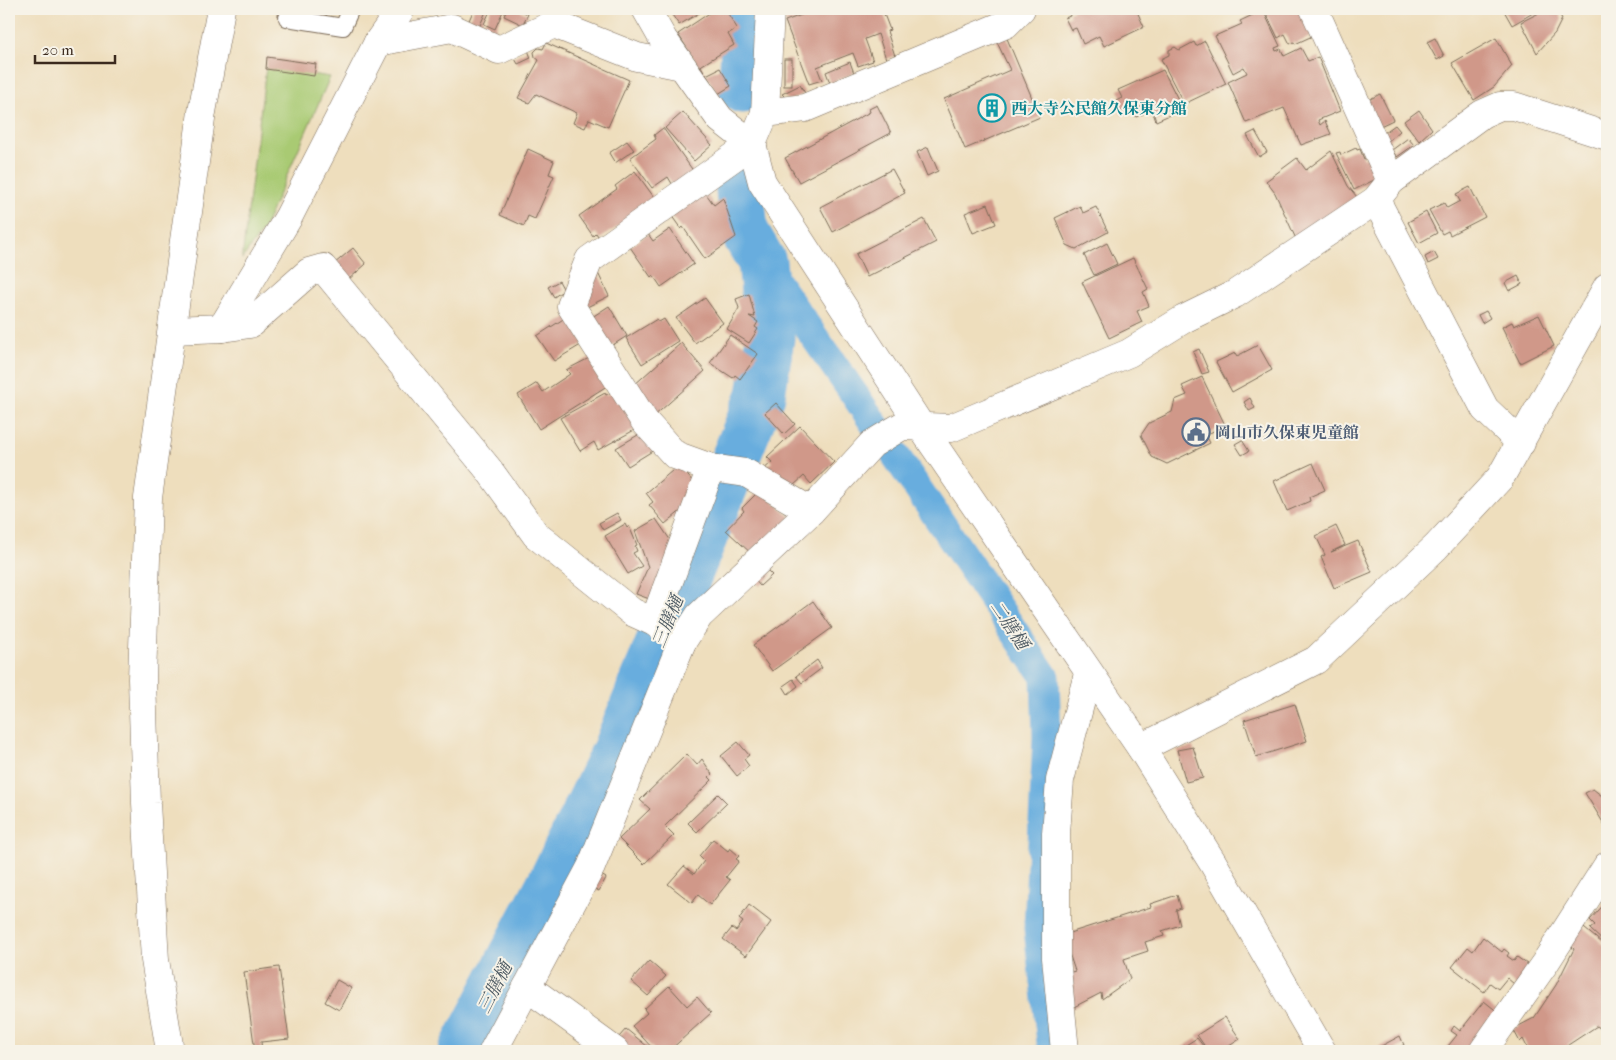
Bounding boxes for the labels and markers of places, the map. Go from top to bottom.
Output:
building icon: 西大寺公民館久保東分館 [977,93,1007,123]
place label: 西大寺公民館久保東分館 [1011,99,1187,118]
public building icon: 岡山市久保東児童館 [1181,417,1211,447]
place label: 岡山市久保東児童館 [1215,423,1359,442]

